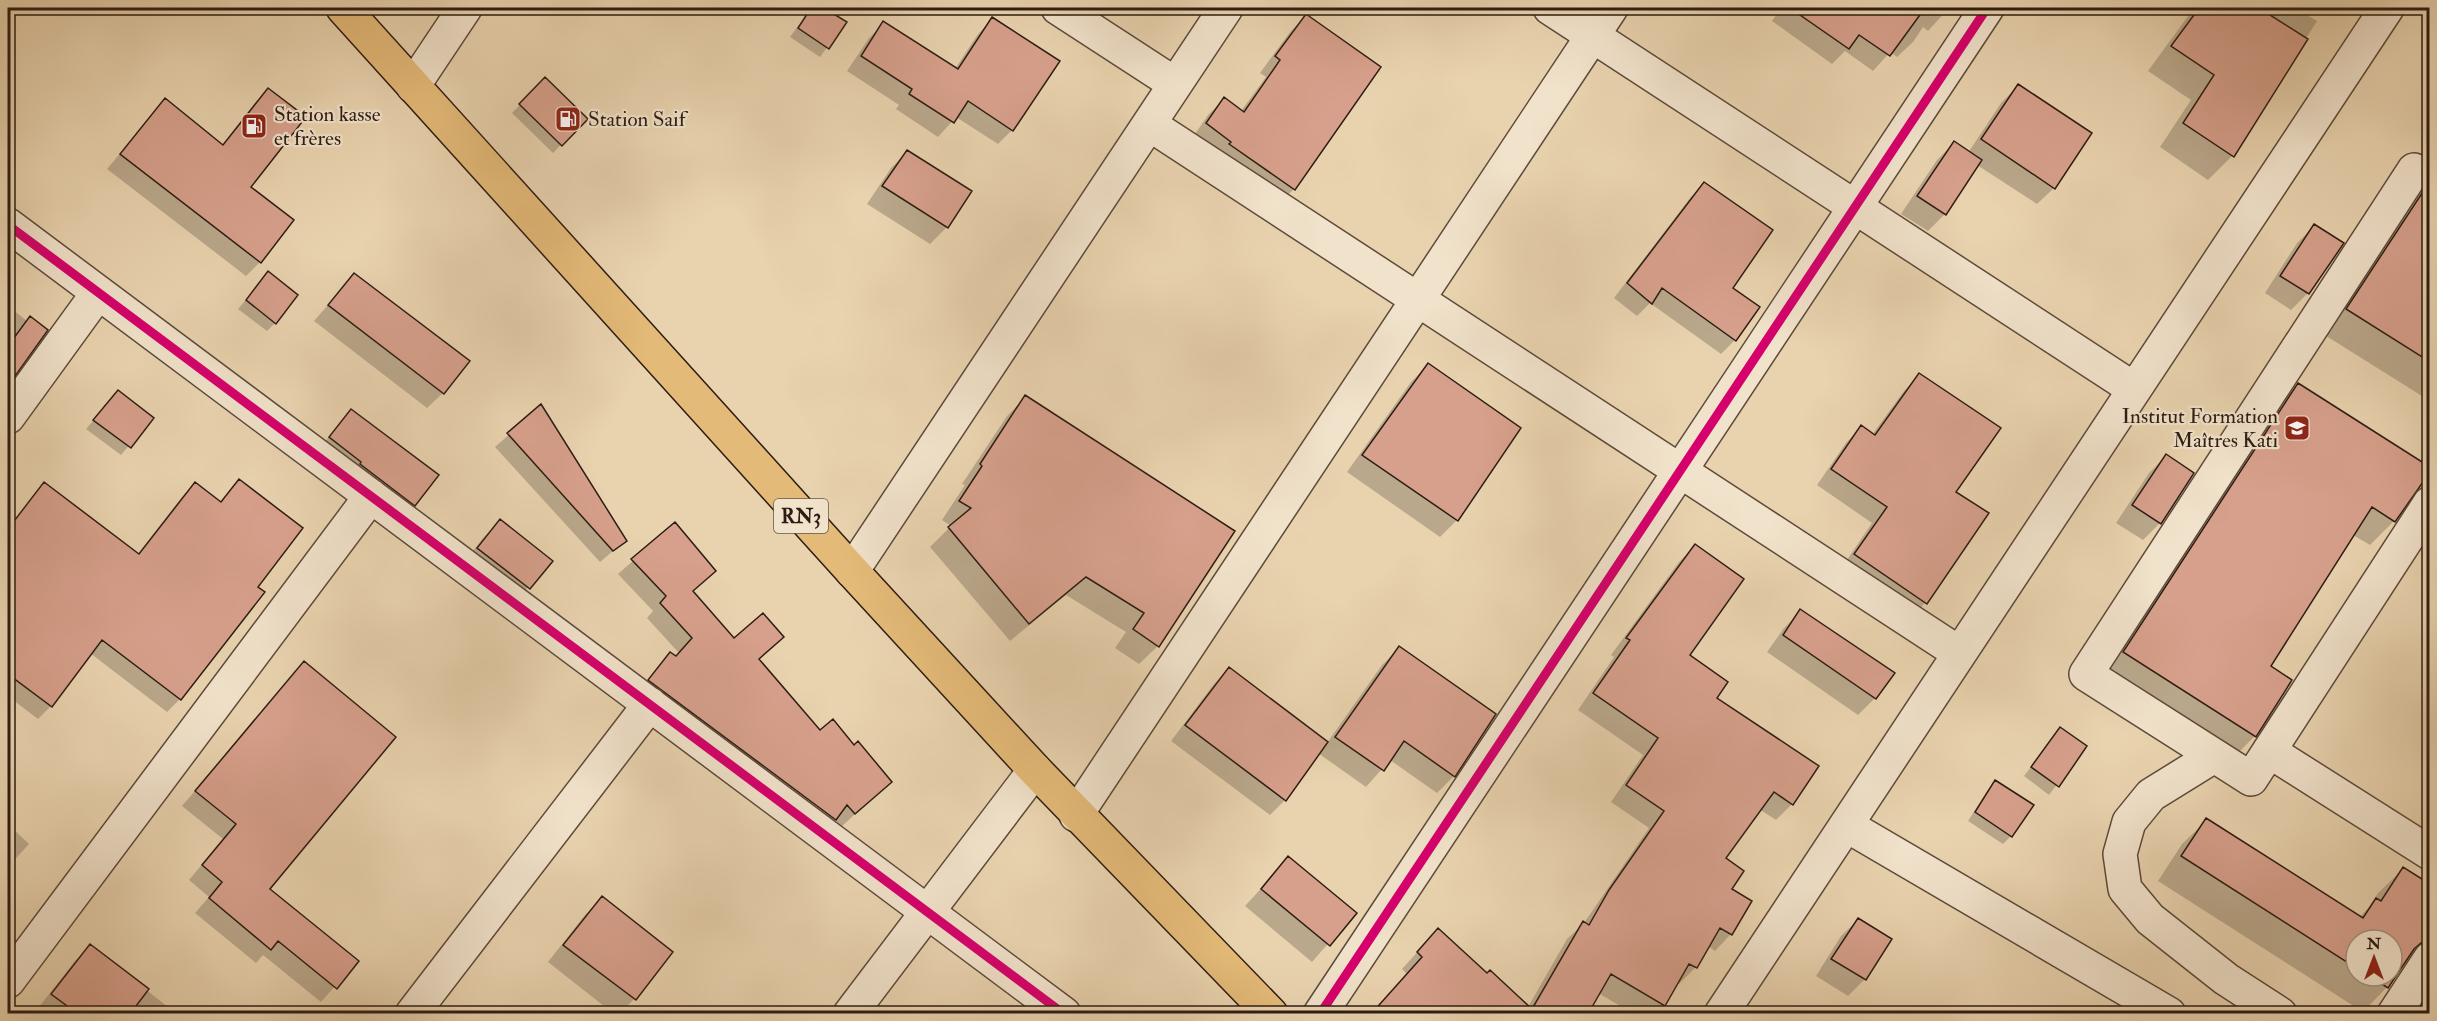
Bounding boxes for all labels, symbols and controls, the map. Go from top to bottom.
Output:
place label: Station kasse et frères [274,101,381,152]
fuel station icon: Station Saif [553,104,583,134]
place label: Station Saif [588,106,689,133]
fuel station icon: Station kasse et frères [239,111,269,141]
place label: Institut Formation Maîtres Kati [2122,403,2278,454]
school or university icon: Institut Formation Maîtres Kati [2282,413,2312,443]
road number: RN3 [774,499,828,533]
north arrow [2344,928,2404,988]
text: N [2366,934,2382,954]

